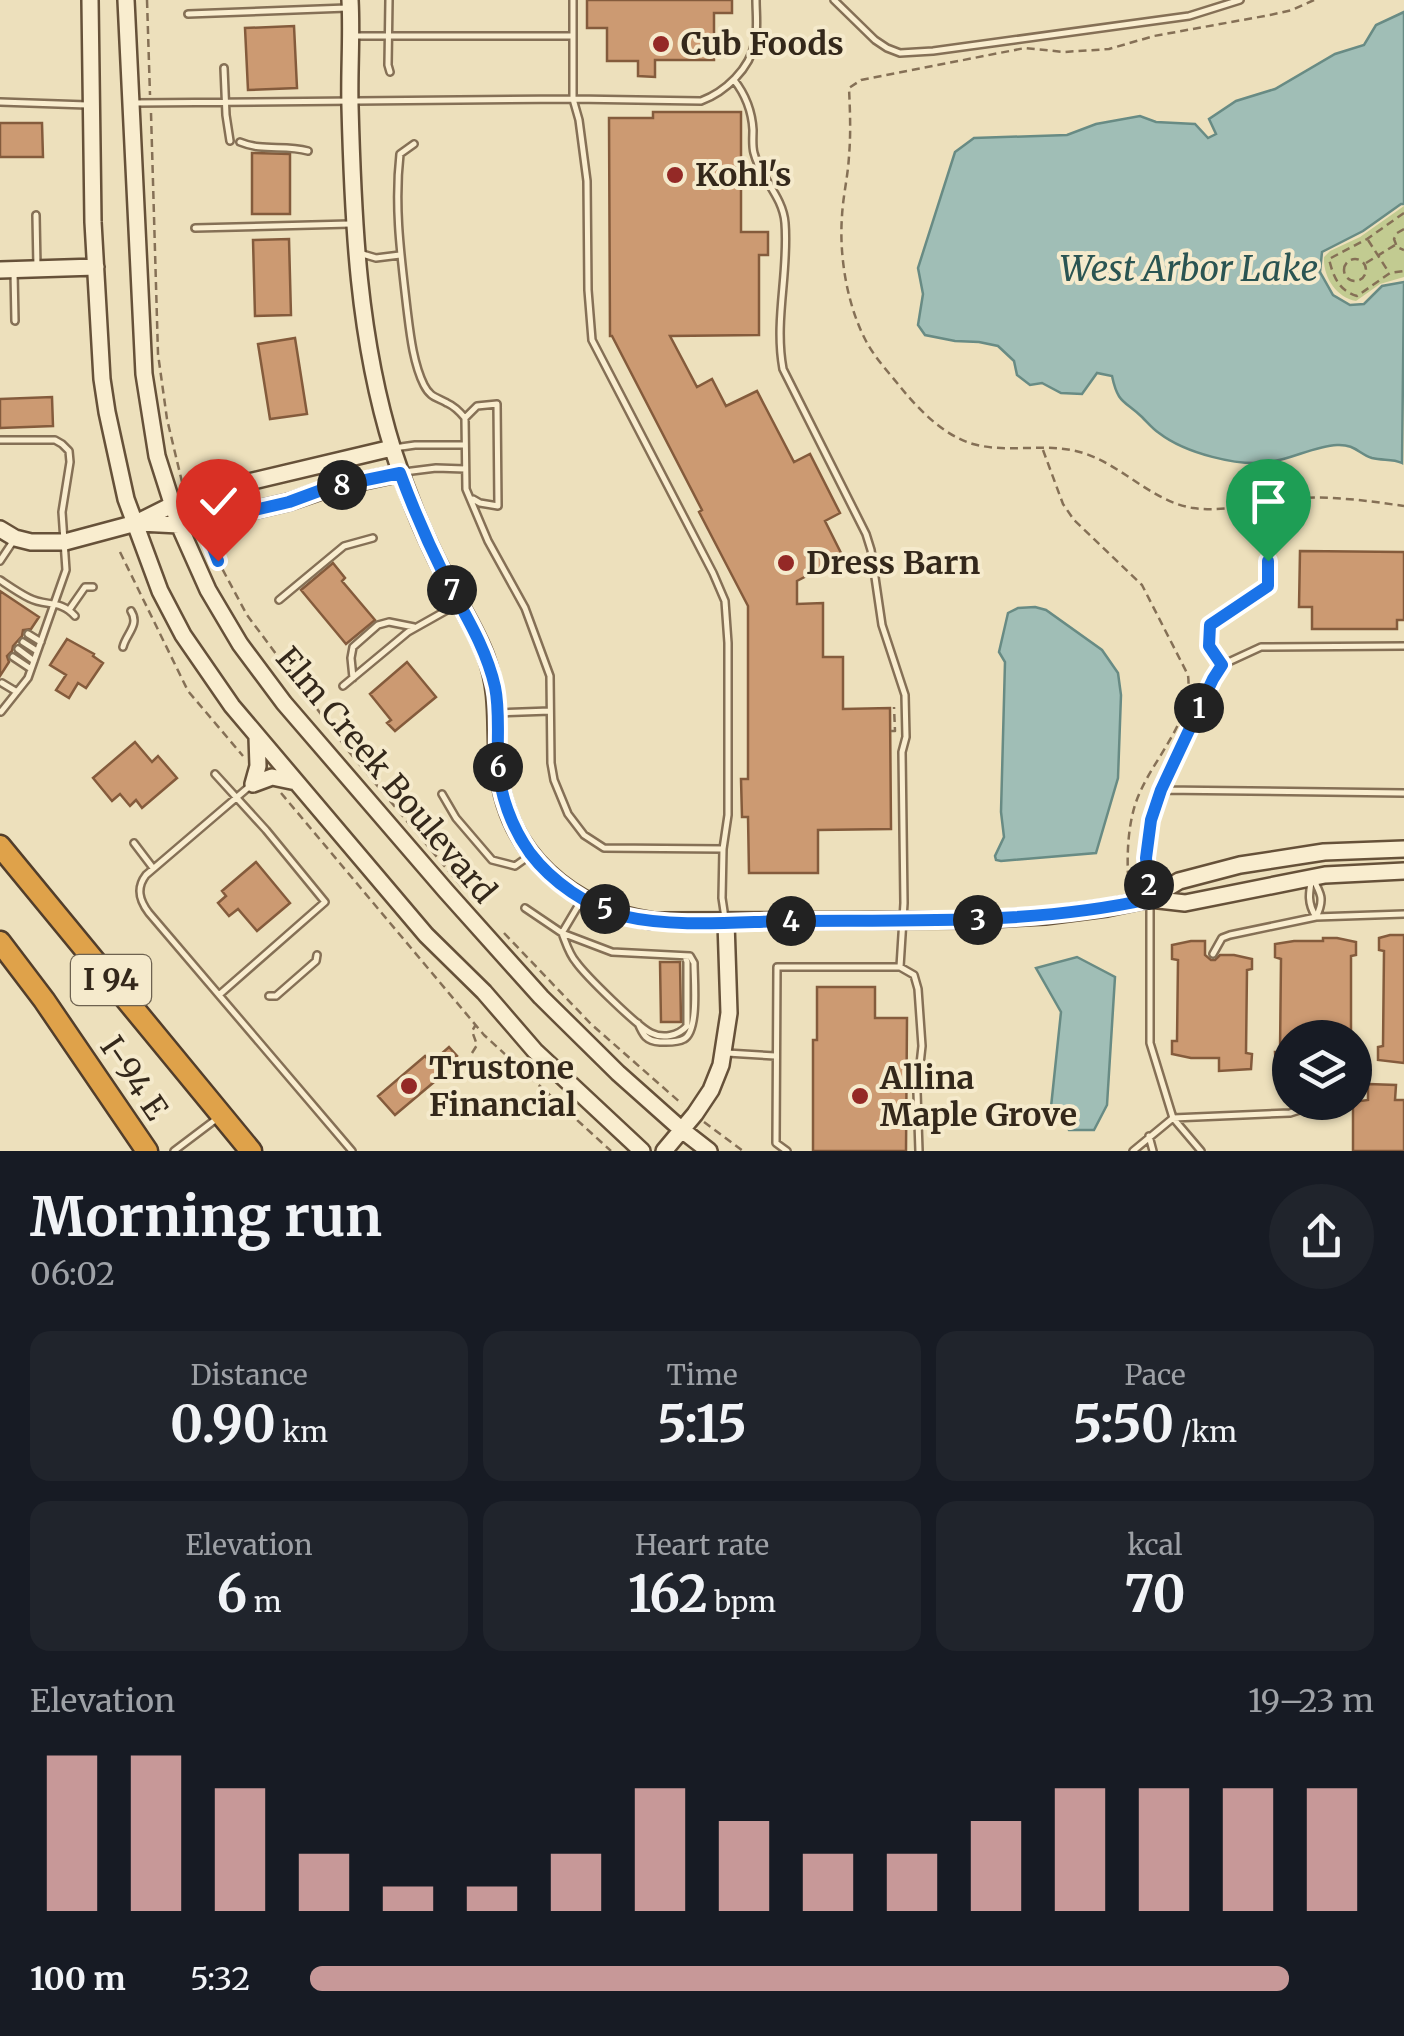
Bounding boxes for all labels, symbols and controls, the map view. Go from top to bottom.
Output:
place label: Cub Foods [681,24,844,64]
marker: Cub Foods [650,33,672,55]
place label: Kohl's [695,155,792,195]
marker: Kohl's [664,164,686,186]
water label: West Arbor Lake [1060,247,1318,291]
pin [176,459,261,562]
pin [1226,459,1311,562]
pin: 8 [317,460,367,510]
text: 8 [333,467,351,503]
icon: check [191,474,246,529]
icon: arrive [1241,474,1296,529]
place label: Dress Barn [806,543,980,583]
marker: Dress Barn [775,552,797,574]
pin: 7 [427,565,477,615]
text: 7 [444,572,460,608]
street label: Elm Creek Boulevard [267,639,505,911]
pin: 1 [1174,683,1224,733]
text: 1 [1193,690,1205,726]
pin: 6 [473,742,523,792]
text: 6 [489,749,507,785]
pin: 2 [1124,860,1174,910]
text: 2 [1141,867,1157,903]
pin: 5 [580,884,630,934]
text: 5 [597,891,613,927]
pin: 3 [953,895,1003,945]
pin: 4 [766,896,816,946]
text: 3 [970,902,986,938]
text: 4 [782,903,800,939]
road number: I 94 [71,955,151,1005]
map controls [1272,1020,1372,1120]
button: layers [1272,1020,1372,1120]
street label: I-94 E [92,1029,177,1128]
place label: Trustone Financial [429,1048,576,1125]
place label: Allina Maple Grove [879,1058,1077,1135]
marker: Trustone Financial [398,1075,420,1097]
marker: Allina Maple Grove [849,1085,871,1107]
text: Morning run [30,1182,382,1251]
button: share [1269,1184,1374,1289]
text: 06:02 [30,1254,115,1294]
text: Distance [190,1357,308,1393]
text: Time [667,1357,738,1393]
text: Pace [1124,1357,1186,1393]
text: 0.90 [170,1393,276,1456]
text: 5:15 [657,1393,747,1456]
text: 5:50 [1073,1393,1174,1456]
text: km [276,1414,328,1450]
text: /km [1174,1414,1237,1450]
text: Elevation [185,1527,313,1563]
text: Heart rate [635,1527,769,1563]
text: kcal [1127,1527,1183,1563]
text: 6 [216,1563,247,1626]
text: 162 [628,1563,708,1626]
text: 70 [1124,1563,1186,1626]
text: m [247,1584,282,1620]
text: bpm [708,1584,776,1620]
text: Elevation [30,1681,175,1721]
text: 19–23 m [1248,1681,1374,1721]
text: 100 m [30,1959,126,1999]
text: 5:32 [190,1959,250,1999]

